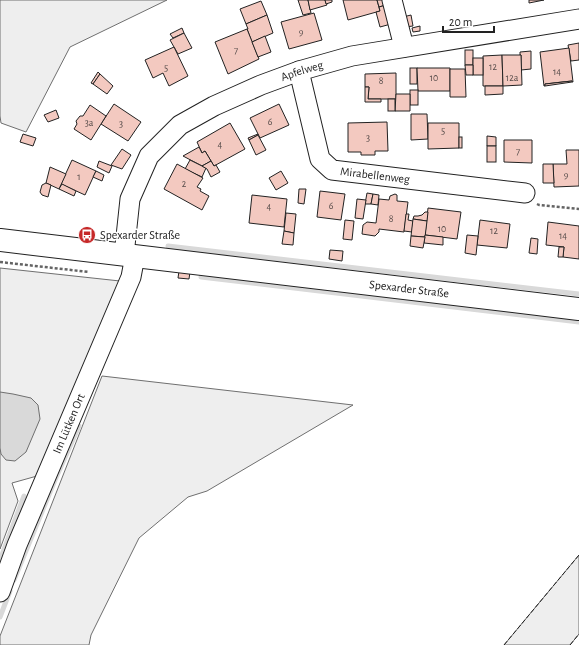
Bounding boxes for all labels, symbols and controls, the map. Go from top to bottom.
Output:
scale bar [443,8,494,34]
text: 20 m [449,16,472,28]
house number: 9 [299,27,304,37]
house number: 7 [234,46,238,56]
street label: Apfelweg [279,58,325,83]
house number: 12 [489,62,497,72]
house number: 5 [164,63,168,73]
house number: 14 [553,67,561,77]
house number: 10 [430,73,438,83]
house number: 12a [506,73,519,83]
house number: 8 [379,76,384,86]
house number: 6 [268,117,273,127]
house number: 3a [85,118,94,128]
house number: 3 [119,119,123,129]
house number: 5 [441,126,445,136]
house number: 3 [366,133,370,143]
house number: 4 [218,140,223,150]
house number: 7 [516,147,520,157]
street label: Mirabellenweg [339,165,411,185]
house number: 9 [564,170,569,180]
house number: 1 [77,172,81,182]
house number: 2 [182,179,187,189]
house number: 6 [329,201,334,211]
house number: 4 [267,202,272,212]
house number: 8 [389,214,394,224]
house number: 10 [438,224,446,234]
bus stop icon: Spexarder Straße [77,225,97,245]
house number: 12 [490,226,498,236]
place label: Spexarder Straße [100,229,180,241]
house number: 14 [559,231,567,241]
street label: Spexarder Straße [369,278,450,299]
street label: Im Lütken Ort [51,392,87,455]

